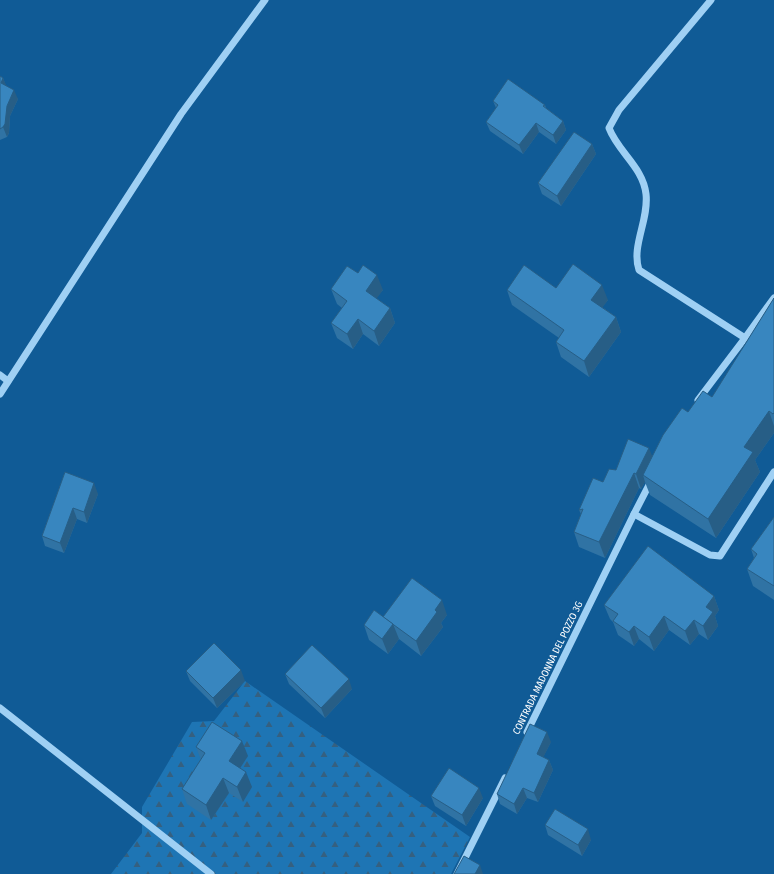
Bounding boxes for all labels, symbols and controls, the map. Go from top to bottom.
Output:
street label: CONTRADA MADONNA DEL POZZO 3G [510,599,586,737]

